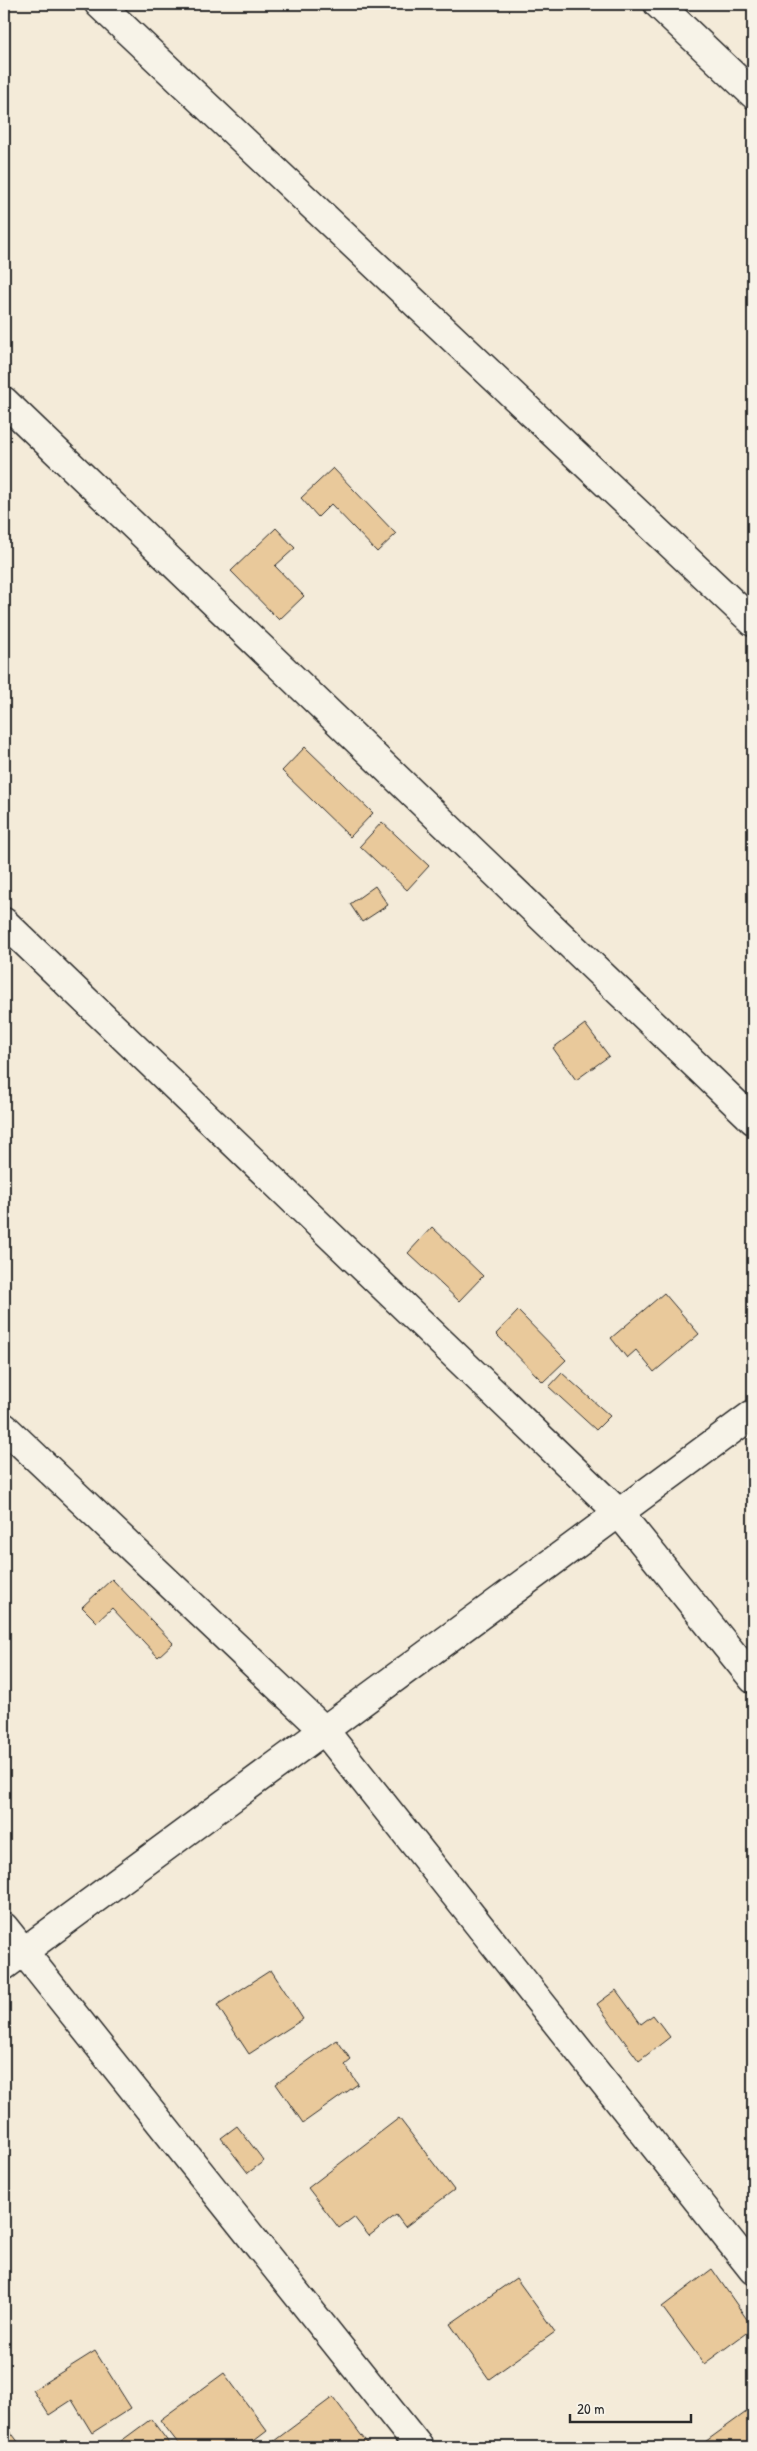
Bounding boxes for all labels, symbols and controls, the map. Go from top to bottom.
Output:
scale bar [570,2391,691,2423]
text: 20 m [577,2398,604,2419]

